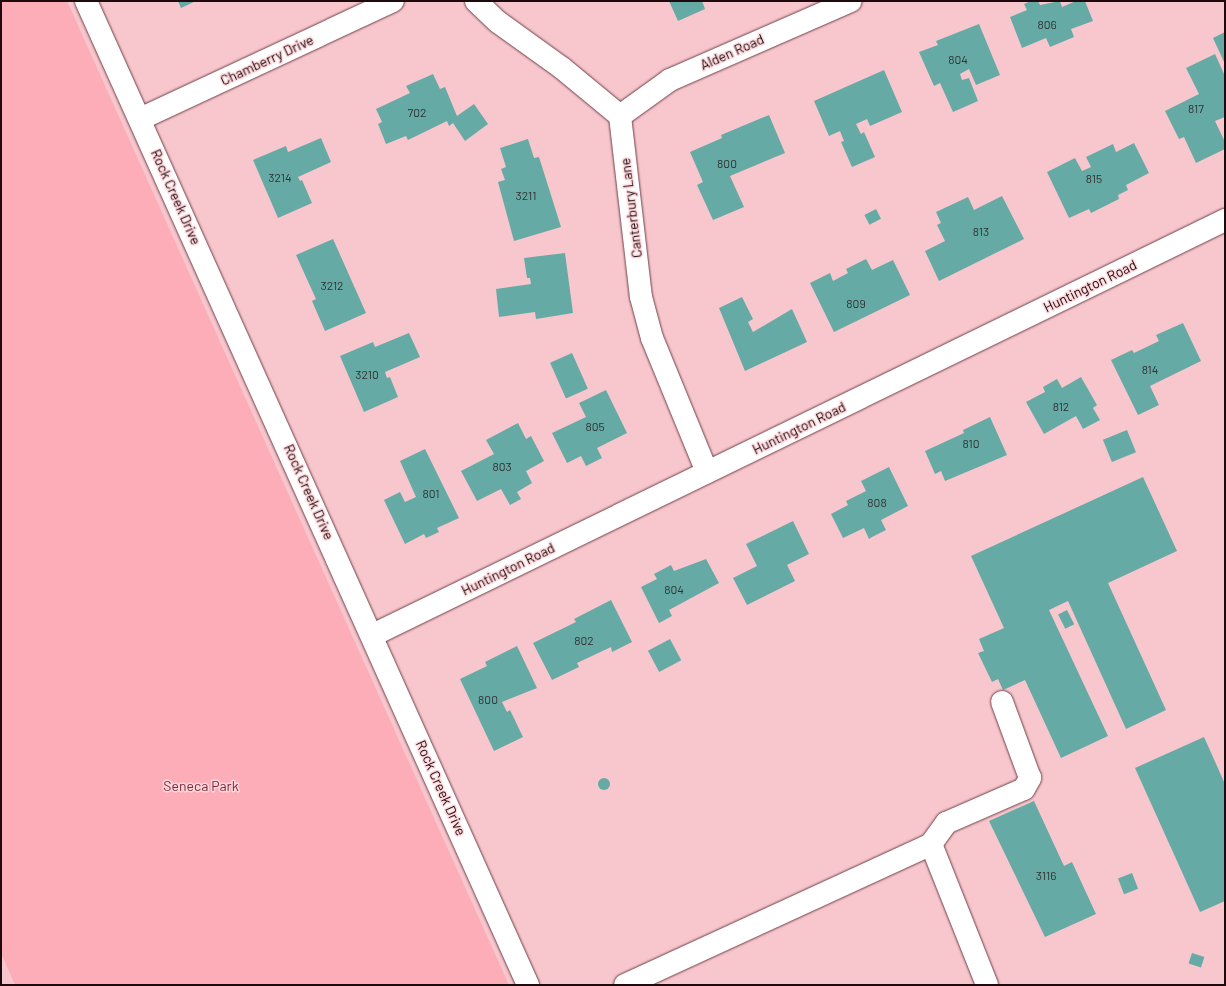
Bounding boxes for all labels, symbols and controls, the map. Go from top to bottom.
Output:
house number: 806 [1037,18,1057,32]
street label: Alden Road [697,30,767,74]
street label: Chamberry Drive [218,31,316,89]
house number: 804 [948,53,968,67]
house number: 817 [1188,102,1204,116]
house number: 702 [408,106,426,120]
street label: Rock Creek Drive [147,147,205,247]
street label: Canterbury Lane [617,157,645,259]
house number: 800 [717,157,737,171]
house number: 3214 [268,171,292,185]
house number: 815 [1086,172,1102,186]
house number: 3211 [516,189,536,203]
house number: 813 [973,225,989,239]
street label: Huntington Road [1041,256,1139,316]
house number: 3212 [320,279,344,293]
house number: 809 [846,297,866,311]
house number: 814 [1142,363,1158,377]
house number: 3210 [355,368,379,382]
street label: Huntington Road [750,398,848,458]
house number: 812 [1053,400,1069,414]
house number: 805 [585,420,605,434]
house number: 810 [963,437,979,451]
street label: Rock Creek Drive [280,442,338,542]
house number: 803 [492,460,512,474]
house number: 801 [423,487,439,501]
house number: 808 [867,496,887,510]
street label: Huntington Road [459,539,557,599]
house number: 804 [664,583,684,597]
house number: 802 [574,634,594,648]
house number: 800 [478,693,498,707]
street label: Rock Creek Drive [412,738,470,838]
park label: Seneca Park [163,778,239,794]
house number: 3116 [1036,869,1056,883]

